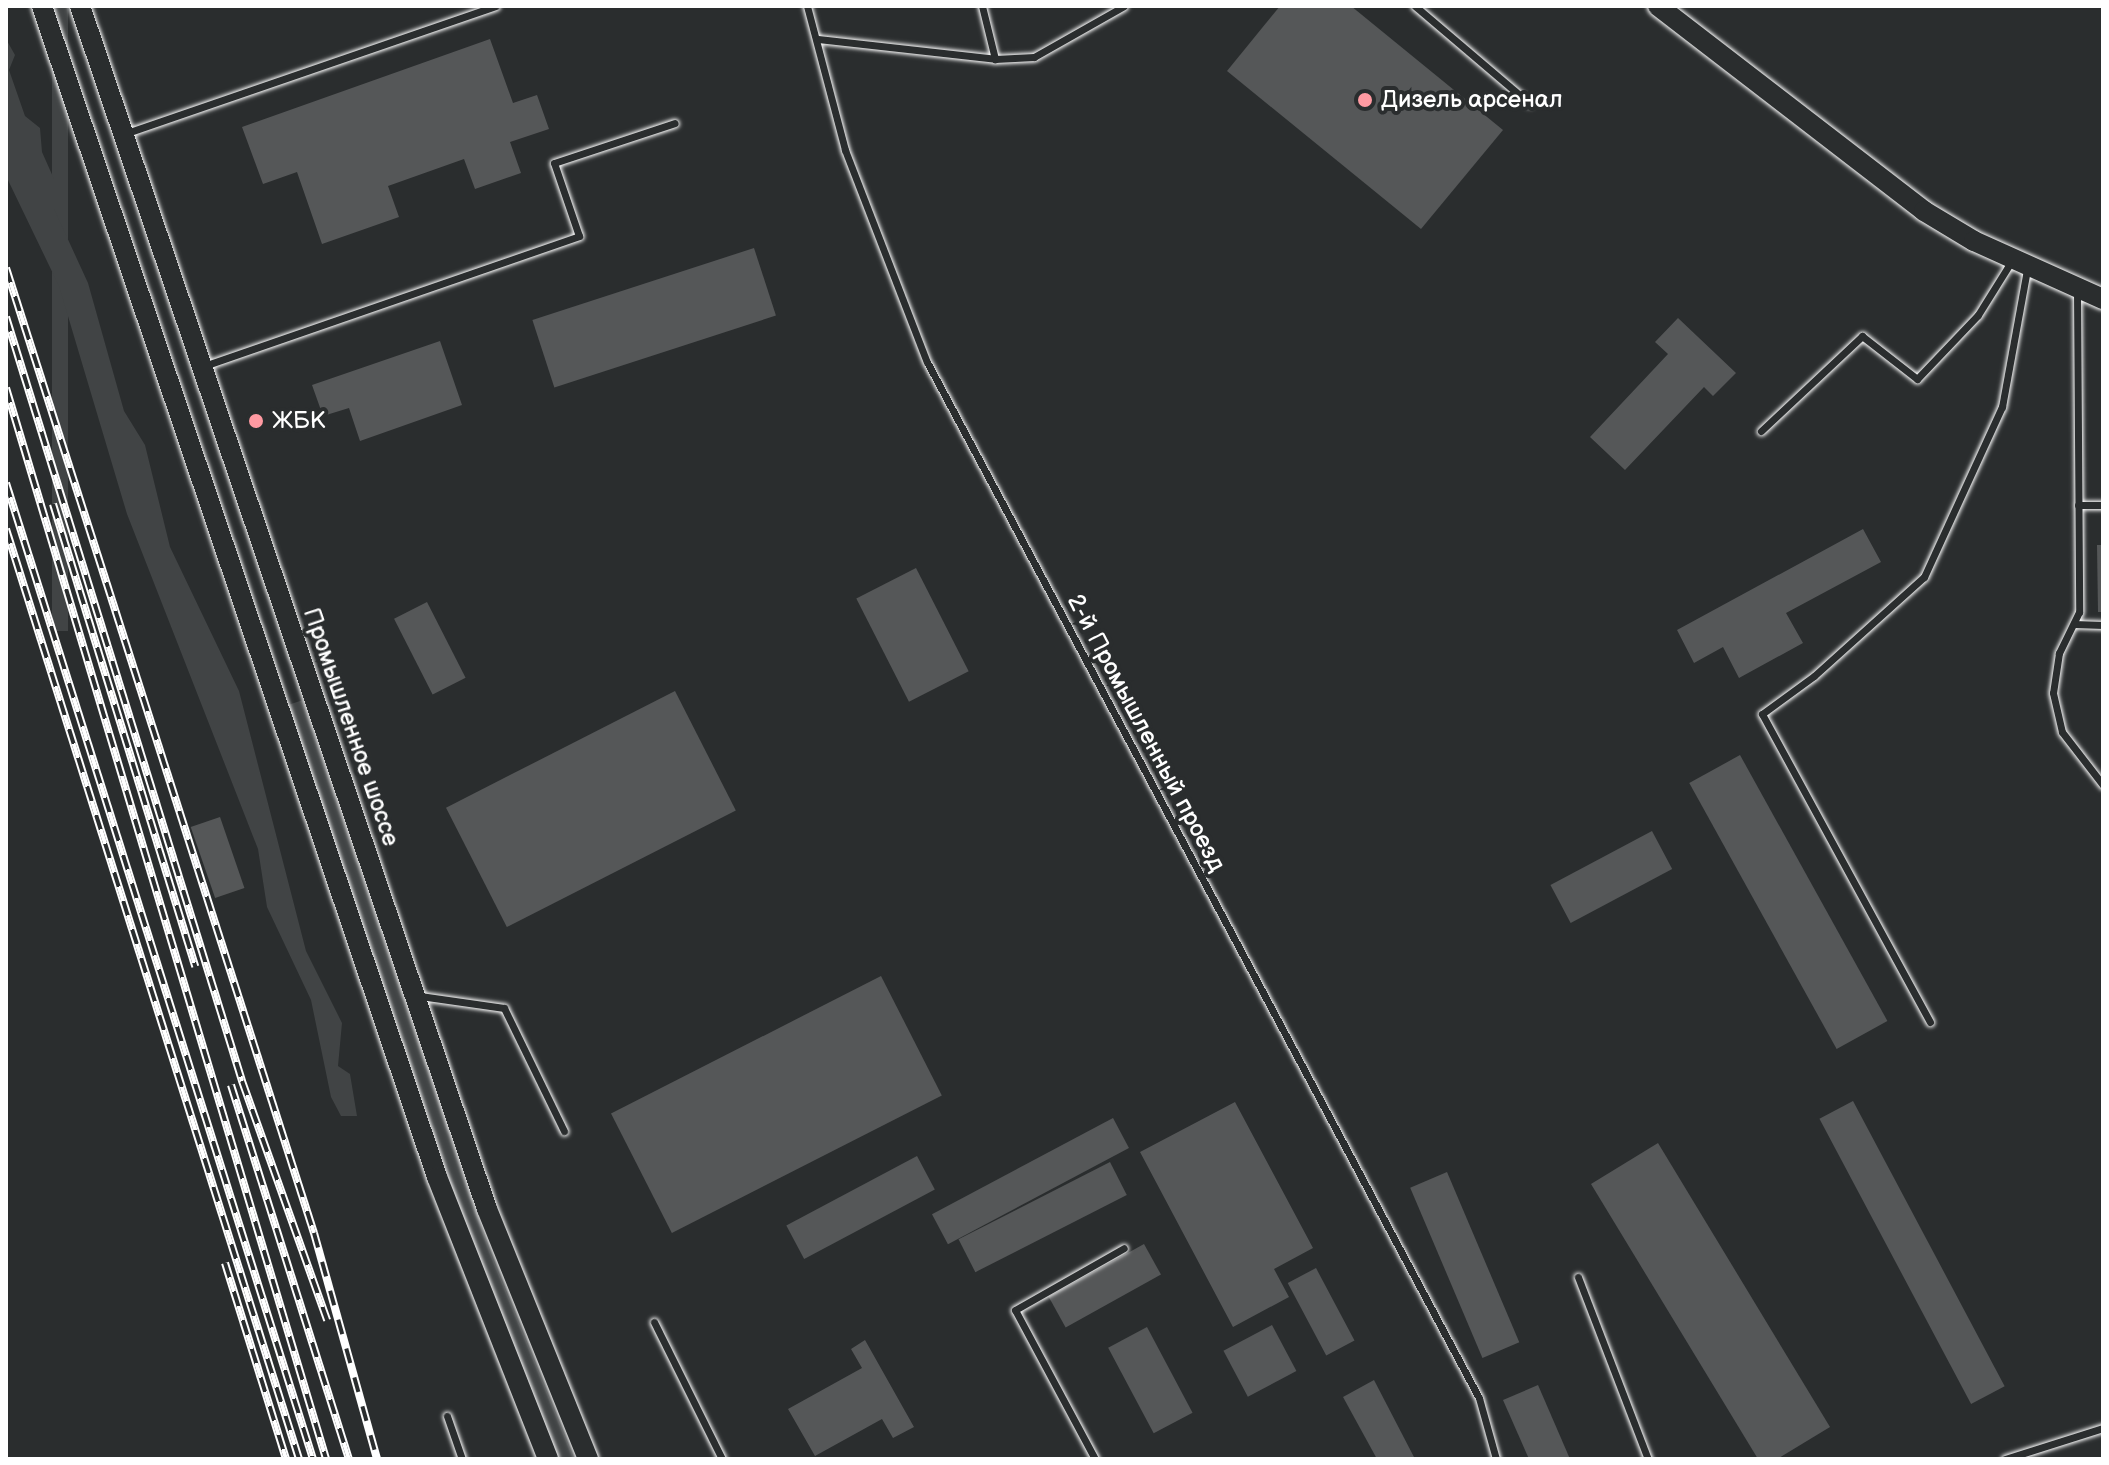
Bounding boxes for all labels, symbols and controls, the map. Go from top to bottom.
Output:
place label: Дизель арсенал [1381,86,1563,114]
marker: Дизель арсенал [1356,91,1374,109]
place label: ЖБК [272,407,325,435]
marker: ЖБК [247,412,265,430]
street label: 2-й Промышленный проезд [1061,589,1231,877]
street label: Промышленное шоссе [297,604,405,850]

